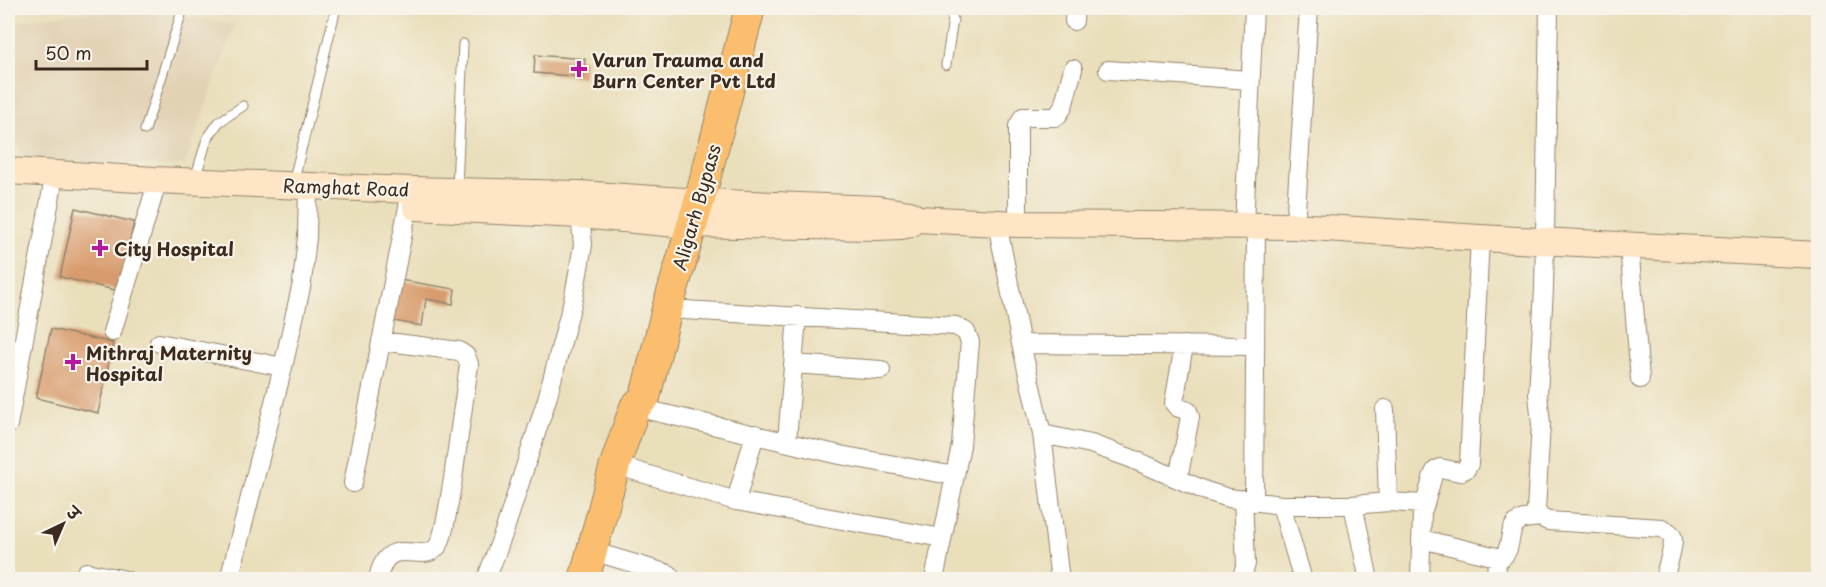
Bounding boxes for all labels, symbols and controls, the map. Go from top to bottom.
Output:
scale bar [36,33,147,71]
text: 50 m [45,39,92,66]
place label: Varun Trauma and Burn Center Pvt Ltd [592,46,776,94]
marker: Varun Trauma and Burn Center Pvt Ltd [570,60,588,78]
street label: Aligarh Bypass [665,141,727,273]
street label: Ramghat Road [282,171,410,203]
place label: City Hospital [114,235,234,262]
marker: City Hospital [91,239,109,257]
place label: Mithraj Maternity Hospital [86,339,252,387]
marker: Mithraj Maternity Hospital [64,353,82,371]
north arrow [33,494,93,554]
text: उ [61,499,87,526]

